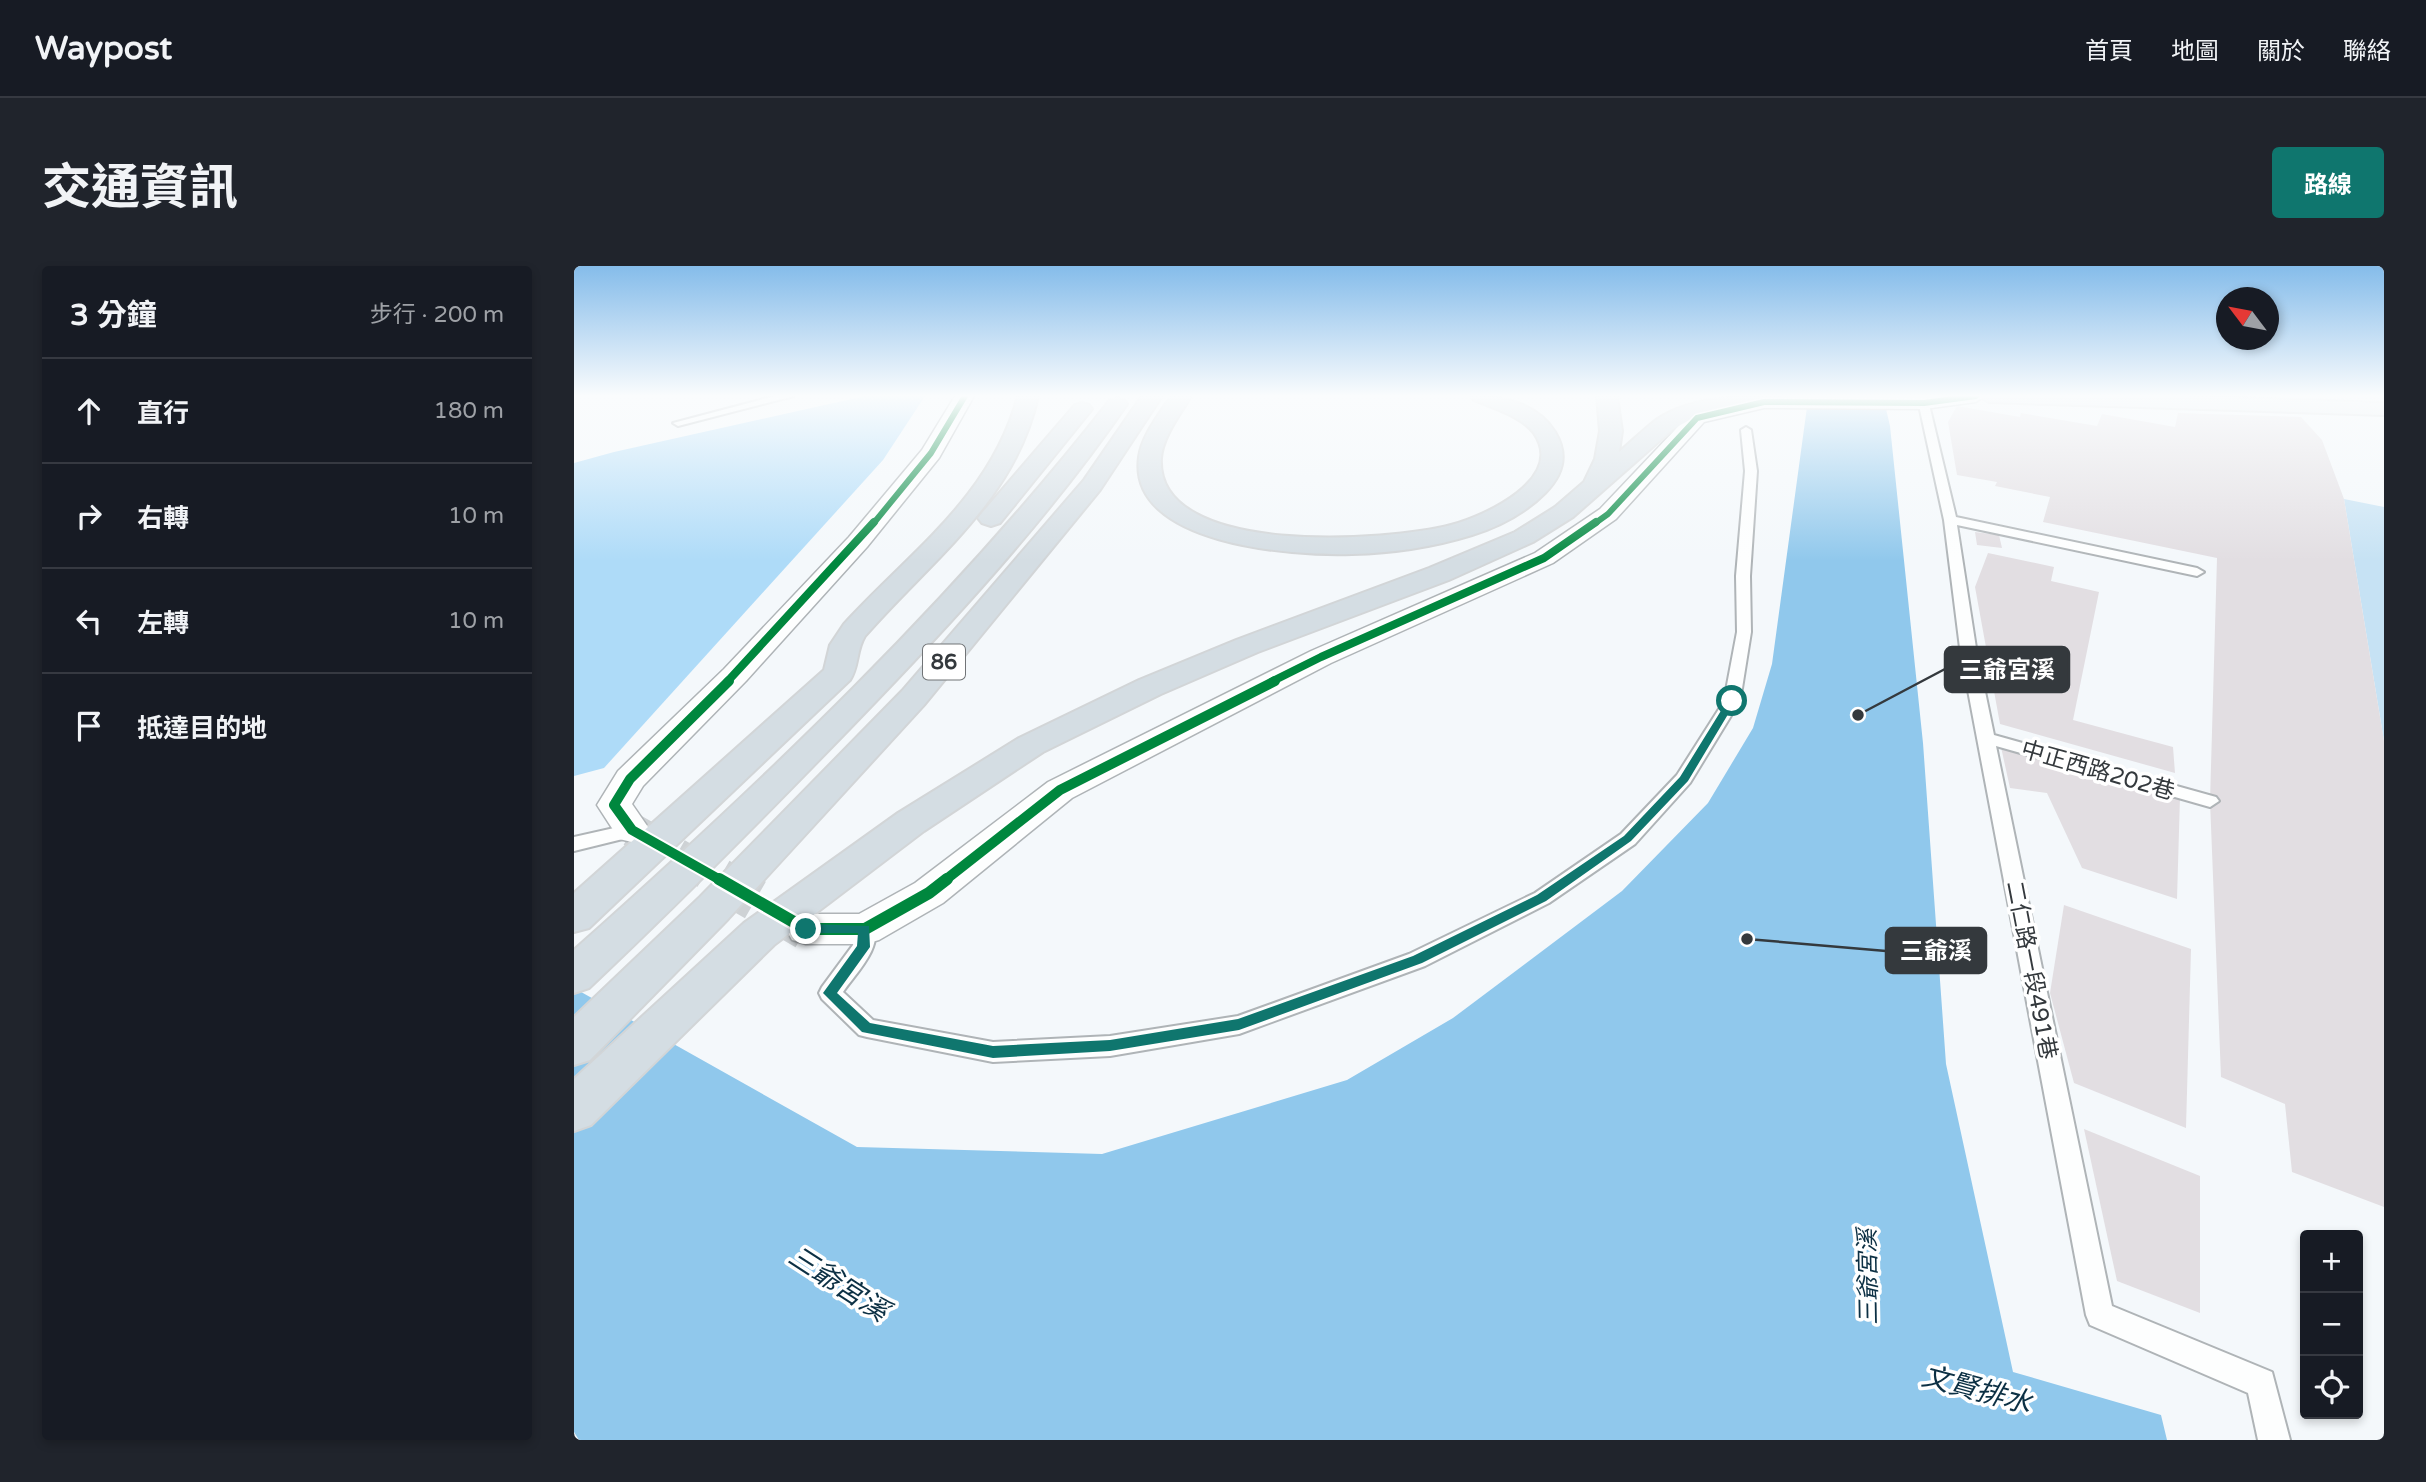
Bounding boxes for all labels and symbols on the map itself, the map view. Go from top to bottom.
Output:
north arrow [2216,287,2279,350]
road number: 86 [923,644,965,680]
callout: 三爺宮溪 [1945,647,2069,692]
text: 三爺宮溪 [1959,656,2055,685]
route start [1716,685,1747,716]
street label: 中正西路202巷 [2018,736,2178,806]
street label: 二仁路一段491巷 [2000,879,2062,1062]
route end [790,913,821,944]
callout: 三爺溪 [1886,928,1986,973]
text: 三爺溪 [1900,937,1972,966]
water label: 三爺宮溪 [1853,1226,1884,1325]
water label: 三爺宮溪 [782,1239,898,1331]
water label: 文賢排水 [1918,1359,2037,1421]

